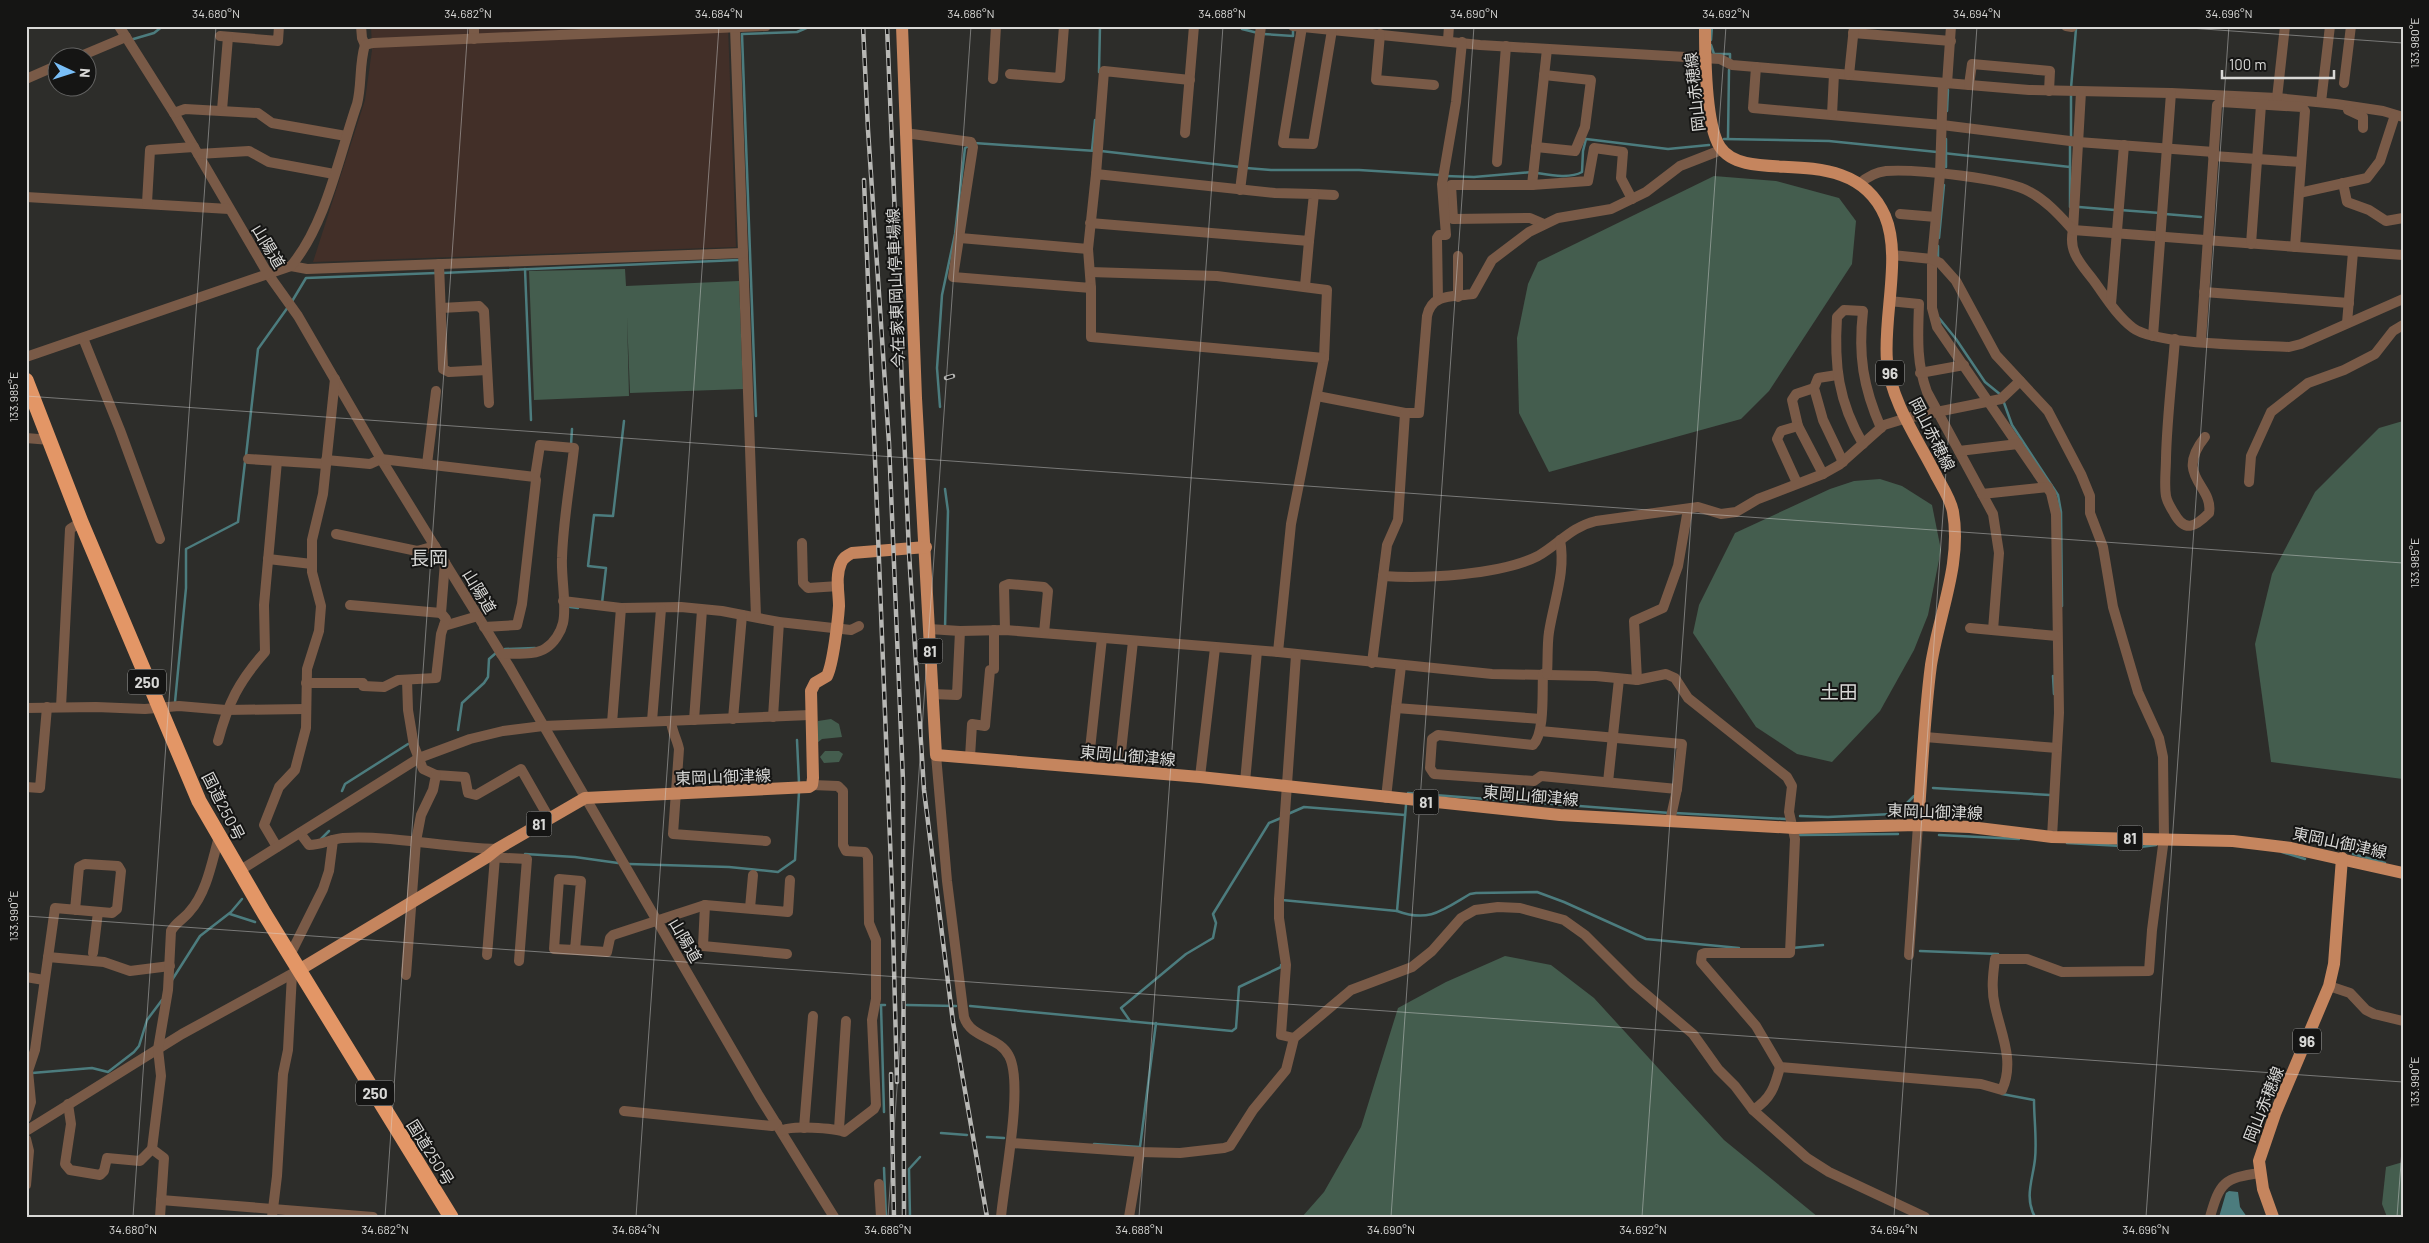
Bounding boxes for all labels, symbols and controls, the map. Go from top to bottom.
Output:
text: 34.680°N [192,6,240,20]
text: 34.682°N [444,6,492,20]
text: 34.684°N [695,6,743,20]
text: 34.686°N [947,6,995,20]
text: 34.688°N [1198,6,1246,20]
text: 34.690°N [1450,6,1498,20]
text: 34.692°N [1702,6,1750,20]
text: 34.694°N [1953,6,2001,20]
text: 34.696°N [2205,6,2253,20]
text: 133.980°E [2407,17,2421,69]
north arrow [48,48,98,98]
scale bar [2222,48,2334,80]
street label: 岡山赤穂線 [1680,51,1708,133]
text: 100 m [2229,55,2267,73]
text: N [77,68,94,78]
street label: 今在家東岡山停車場線 [883,208,907,368]
street label: 山陽道 [248,221,290,271]
road number: 96 [1876,360,1904,386]
text: 133.985°E [6,372,20,422]
street label: 岡山赤穂線 [1906,394,1960,474]
text: 133.985°E [2407,538,2421,588]
district label: 長岡 [410,546,448,569]
street label: 山陽道 [459,566,501,616]
road number: 81 [918,638,942,664]
road number: 250 [128,670,166,694]
district label: 土田 [1820,680,1858,703]
street label: 東岡山御津線 [1079,741,1177,769]
street label: 東岡山御津線 [675,765,771,787]
street label: 国道250号 [199,769,249,843]
street label: 東岡山御津線 [1482,781,1580,809]
road number: 81 [1414,790,1438,814]
street label: 東岡山御津線 [1887,800,1983,822]
road number: 81 [526,812,552,836]
street label: 東岡山御津線 [2291,823,2389,861]
road number: 81 [2118,826,2142,850]
text: 133.990°E [6,890,20,942]
street label: 山陽道 [666,914,706,966]
road number: 96 [2293,1028,2321,1054]
text: 133.990°E [2407,1056,2421,1108]
street label: 岡山赤穂線 [2239,1063,2287,1145]
road number: 250 [356,1080,394,1106]
street label: 国道250号 [403,1116,459,1188]
text: 34.680°N [109,1222,157,1236]
text: 34.682°N [361,1222,409,1236]
text: 34.684°N [612,1222,660,1236]
text: 34.686°N [864,1222,912,1236]
text: 34.688°N [1115,1222,1163,1236]
text: 34.690°N [1367,1222,1415,1236]
text: 34.692°N [1619,1222,1667,1236]
text: 34.694°N [1870,1222,1918,1236]
text: 34.696°N [2122,1222,2170,1236]

